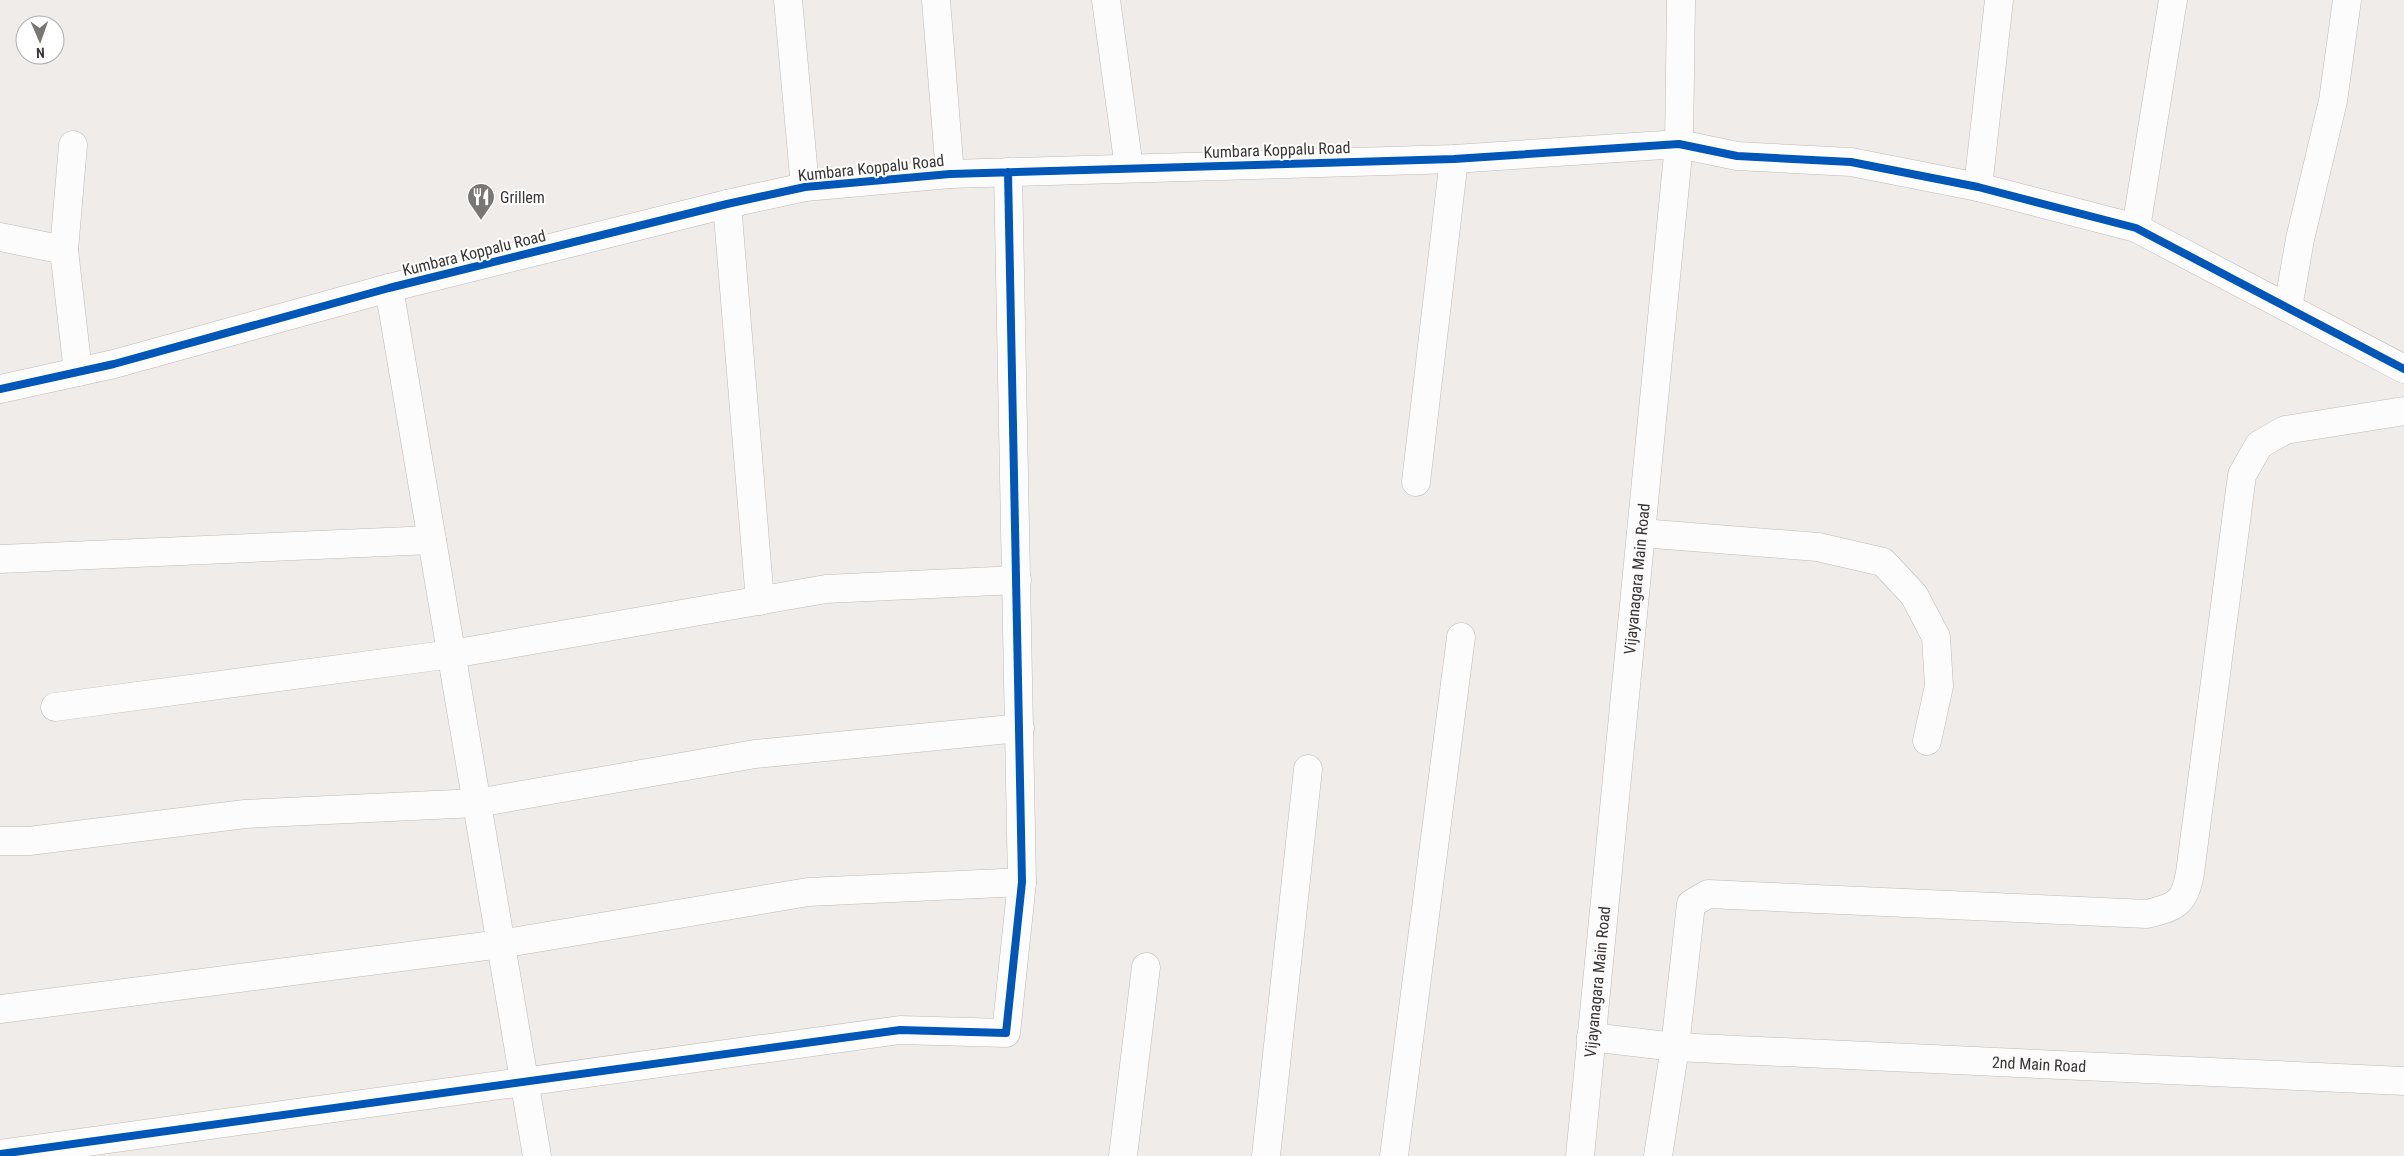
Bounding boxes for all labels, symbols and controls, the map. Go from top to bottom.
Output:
north arrow [15,15,65,65]
text: N [36,45,45,61]
street label: Kumbara Koppalu Road [1203,138,1351,162]
street label: Kumbara Koppalu Road [797,151,945,185]
restaurant icon: Grillem [466,182,496,221]
place label: Grillem [500,188,545,207]
street label: Kumbara Koppalu Road [400,226,548,280]
street label: Vijayanagara Main Road [1620,502,1653,655]
street label: Vijayanagara Main Road [1580,905,1614,1058]
street label: 2nd Main Road [1991,1052,2087,1076]

